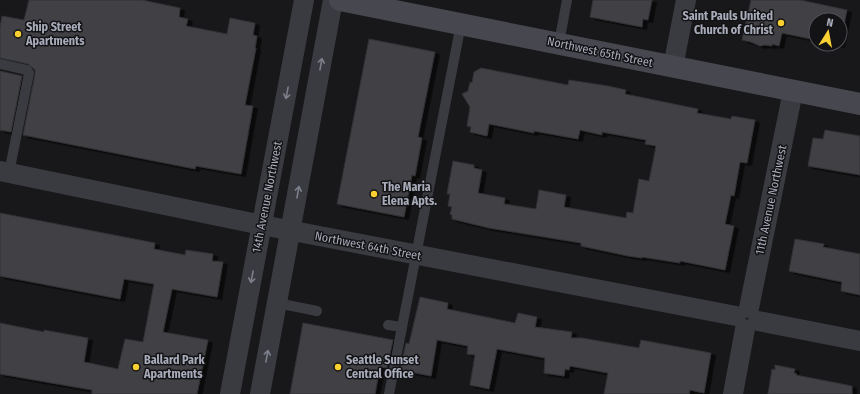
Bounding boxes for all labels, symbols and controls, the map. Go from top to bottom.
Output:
place label: Saint Pauls United Church of Christ [682,9,774,37]
north arrow [808,12,848,52]
text: N [825,16,834,30]
marker: Saint Pauls United Church of Christ [776,18,786,28]
place label: Ship Street Apartments [25,20,85,48]
marker: Ship Street Apartments [13,29,23,39]
street label: Northwest 65th Street [546,34,654,70]
one-way arrow [317,58,325,71]
one-way arrow [282,86,290,99]
street label: 14th Avenue Northwest [249,140,285,254]
street label: 11th Avenue Northwest [753,144,790,256]
place label: The Maria Elena Apts. [382,180,437,208]
one-way arrow [294,186,302,199]
marker: The Maria Elena Apts. [369,189,379,199]
street label: Northwest 64th Street [314,229,422,263]
one-way arrow [247,270,255,283]
one-way arrow [264,350,272,363]
place label: Ballard Park Apartments [143,353,205,381]
place label: Seattle Sunset Central Office [346,353,419,381]
marker: Ballard Park Apartments [131,362,141,372]
marker: Seattle Sunset Central Office [333,362,343,372]

